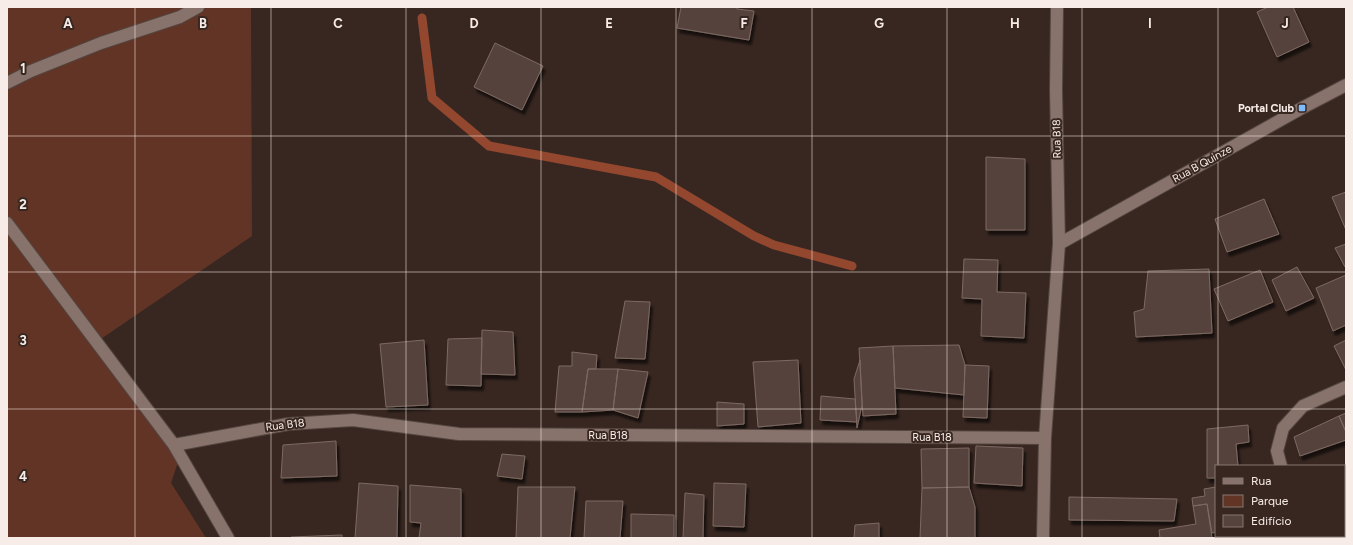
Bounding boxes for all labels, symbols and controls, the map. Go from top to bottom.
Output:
text: A [63,16,73,31]
text: B [199,16,207,31]
text: C [333,16,343,31]
text: D [469,16,479,31]
text: E [605,16,613,31]
text: F [740,16,748,31]
text: G [874,16,884,31]
text: H [1010,16,1020,31]
text: I [1148,16,1152,31]
text: J [1281,16,1289,31]
text: 1 [20,61,26,76]
place label: Portal Club [1238,102,1294,115]
marker: Portal Club [1297,103,1307,113]
street label: Rua B18 [1050,119,1064,159]
street label: Rua B Quinze [1170,142,1234,186]
text: 2 [19,197,27,212]
text: 3 [19,333,27,348]
street label: Rua B18 [265,416,306,434]
street label: Rua B18 [588,429,628,442]
street label: Rua B18 [912,431,952,444]
legend [1215,465,1345,537]
text: 4 [19,469,27,484]
text: Rua [1251,474,1271,488]
text: Parque [1251,494,1289,508]
text: Edifício [1251,514,1291,528]

